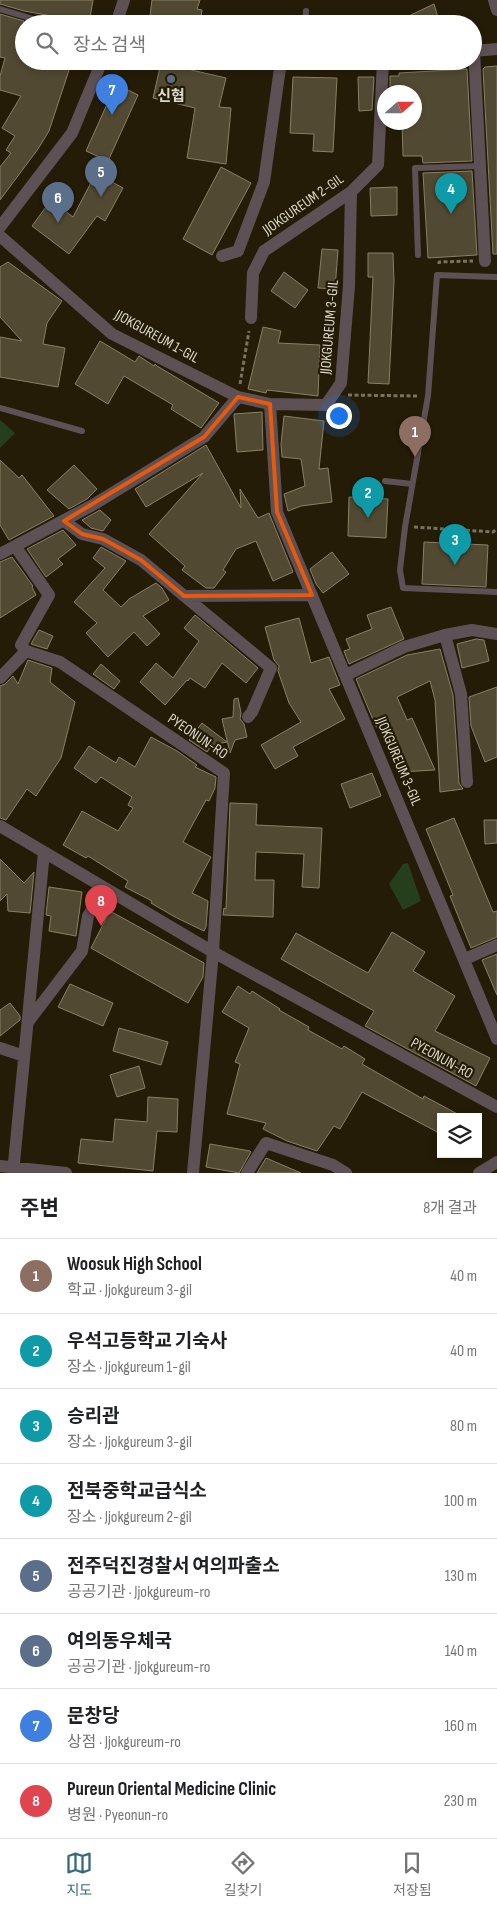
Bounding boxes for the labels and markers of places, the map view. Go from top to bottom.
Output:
marker: 신협 [165,73,177,85]
pin: 7 [96,74,128,115]
place label: 신협 [157,87,185,106]
pin: 5 [85,156,117,197]
pin: 4 [435,173,467,214]
pin: 6 [42,182,74,223]
pin: 1 [399,416,431,457]
pin: 2 [352,477,384,518]
pin: 3 [439,524,471,565]
pin: 8 [85,885,117,926]

